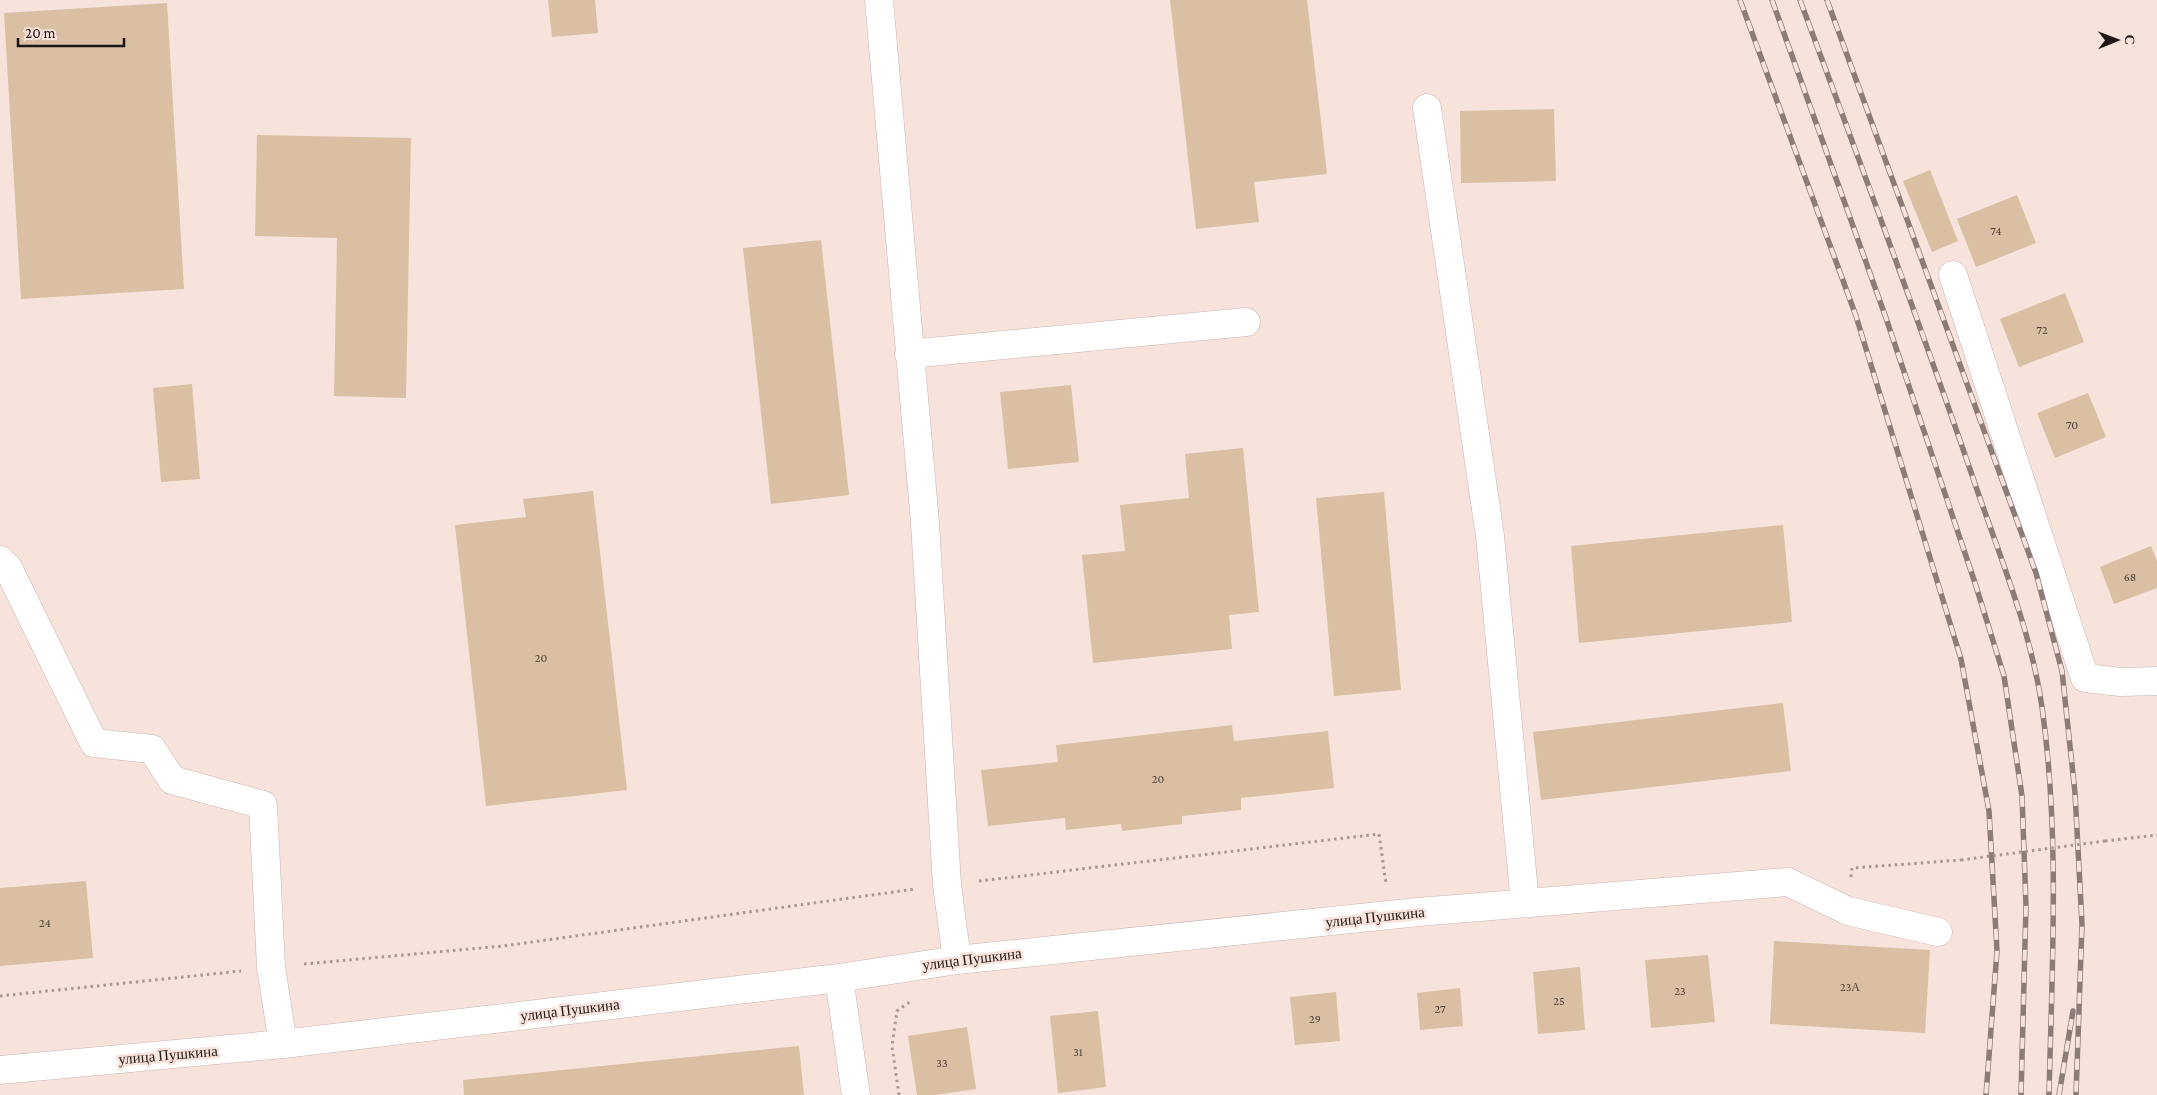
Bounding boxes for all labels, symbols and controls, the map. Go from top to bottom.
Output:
scale bar [18,15,124,47]
north arrow [2092,15,2142,65]
text: 20 m [25,25,56,41]
text: С [2122,35,2138,45]
house number: 74 [1990,224,2002,238]
house number: 72 [2036,323,2048,337]
house number: 70 [2066,418,2078,432]
house number: 68 [2124,570,2136,584]
house number: 20 [535,651,547,665]
house number: 20 [1152,772,1164,786]
street label: улица Пушкина [1325,904,1426,930]
house number: 24 [39,916,51,930]
street label: улица Пушкина [922,945,1023,973]
house number: 23А [1840,980,1860,994]
house number: 23 [1674,984,1686,998]
house number: 25 [1553,994,1565,1008]
street label: улица Пушкина [520,996,621,1024]
house number: 27 [1434,1002,1446,1016]
house number: 29 [1309,1012,1321,1026]
street label: улица Пушкина [118,1043,219,1067]
house number: 31 [1073,1045,1083,1059]
house number: 33 [936,1056,948,1070]

